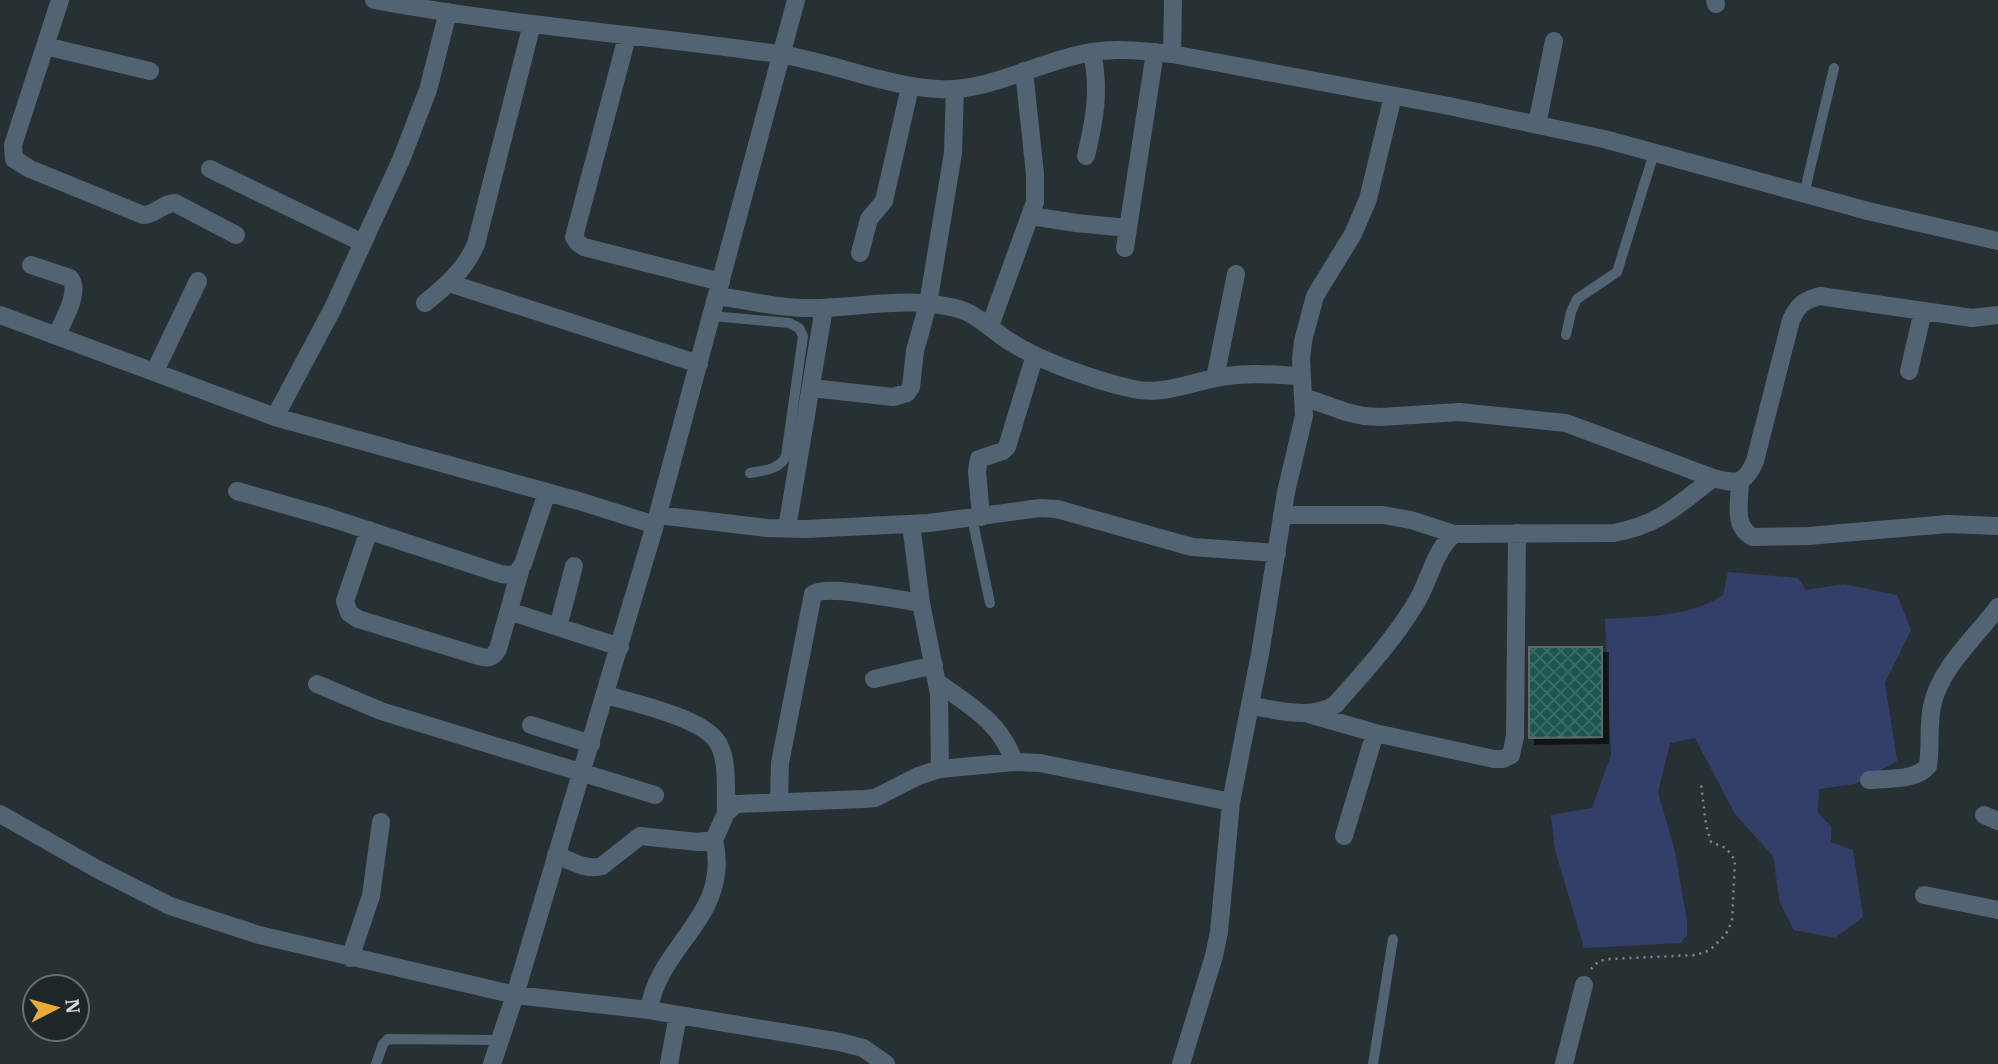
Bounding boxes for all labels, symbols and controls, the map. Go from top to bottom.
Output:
north arrow [21,973,91,1043]
text: N [60,997,86,1015]

